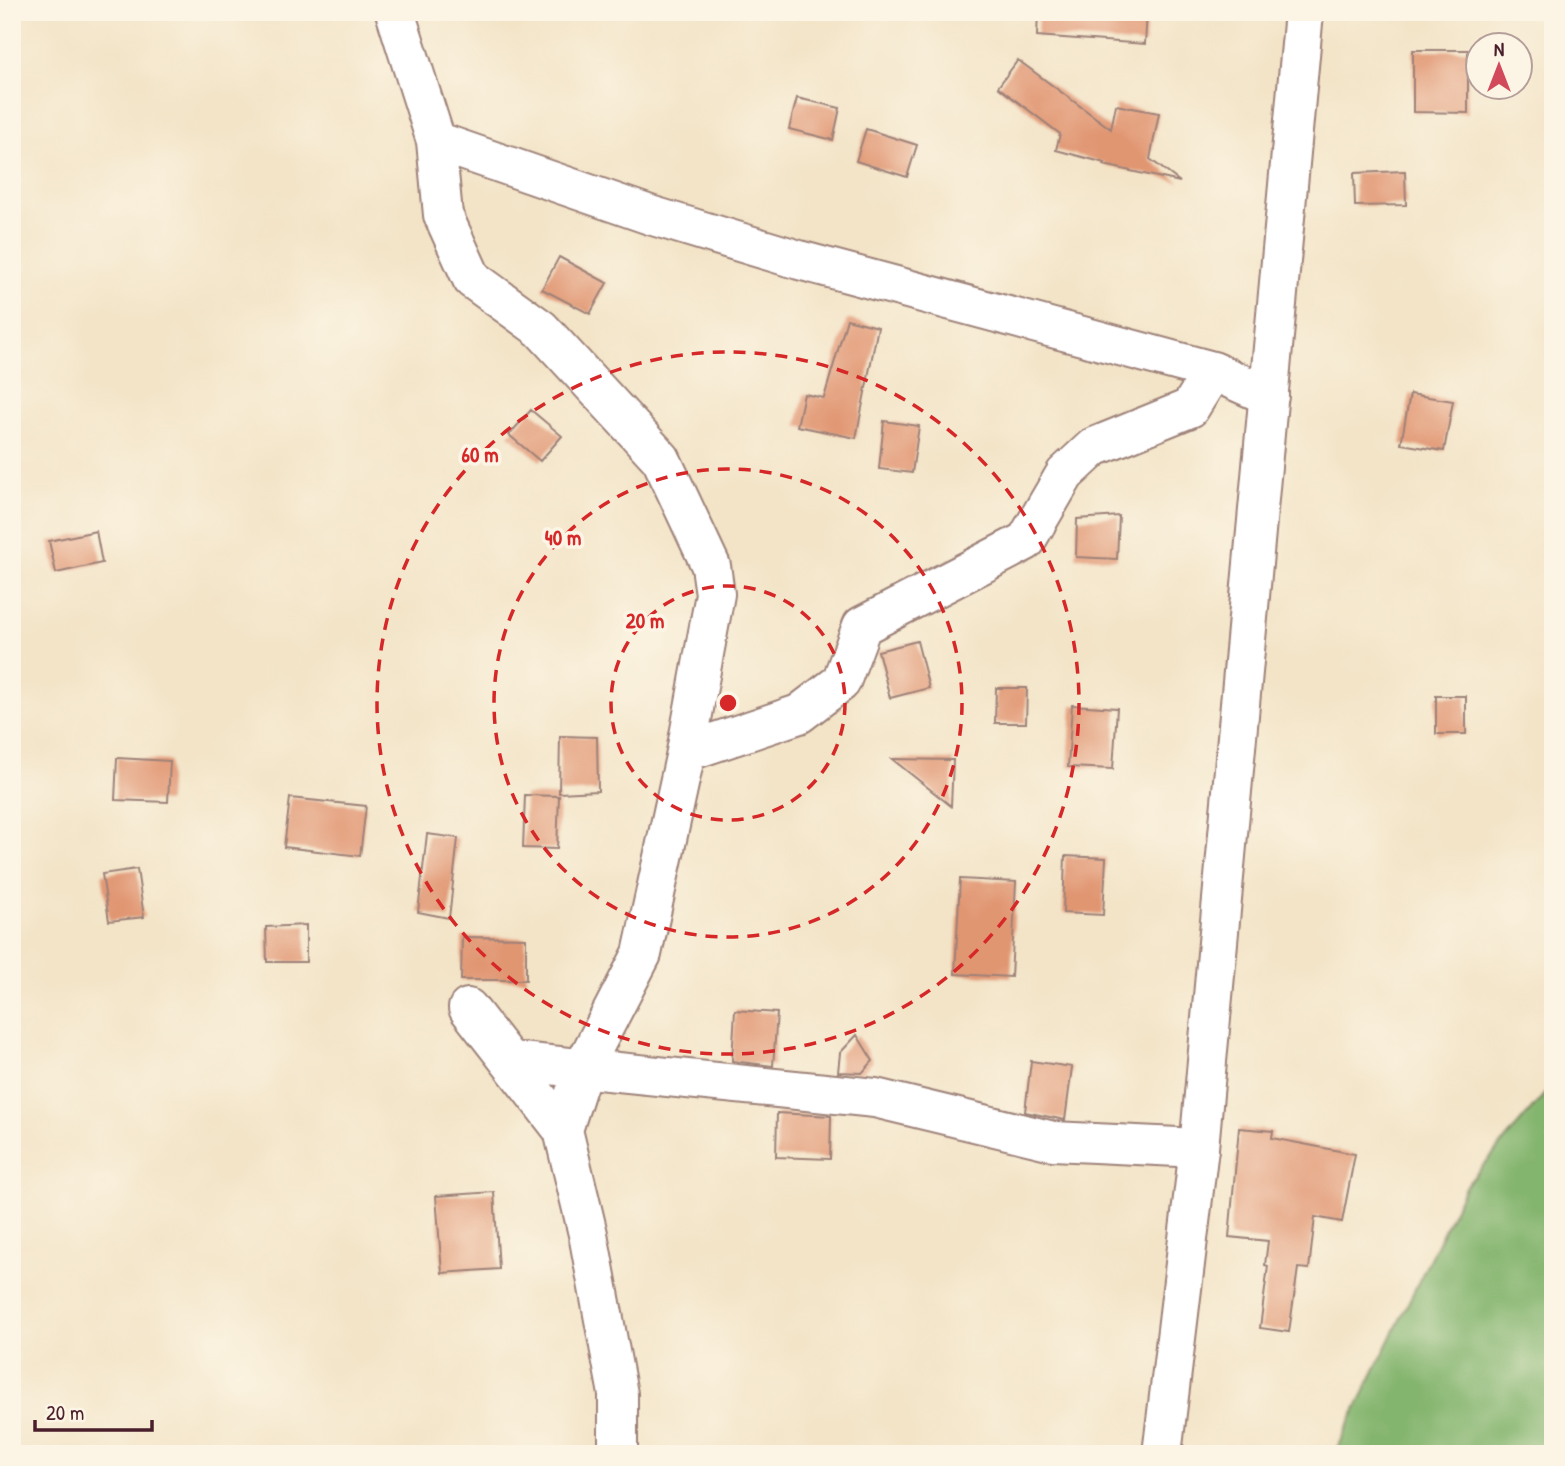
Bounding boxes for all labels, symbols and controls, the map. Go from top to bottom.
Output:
north arrow [1464,32,1534,102]
text: N [1494,36,1504,62]
text: 60 m [462,440,498,469]
text: 40 m [545,523,581,552]
text: 20 m [626,606,664,635]
centre of rings [716,691,740,715]
scale bar [35,1389,152,1433]
text: 20 m [46,1398,84,1427]

